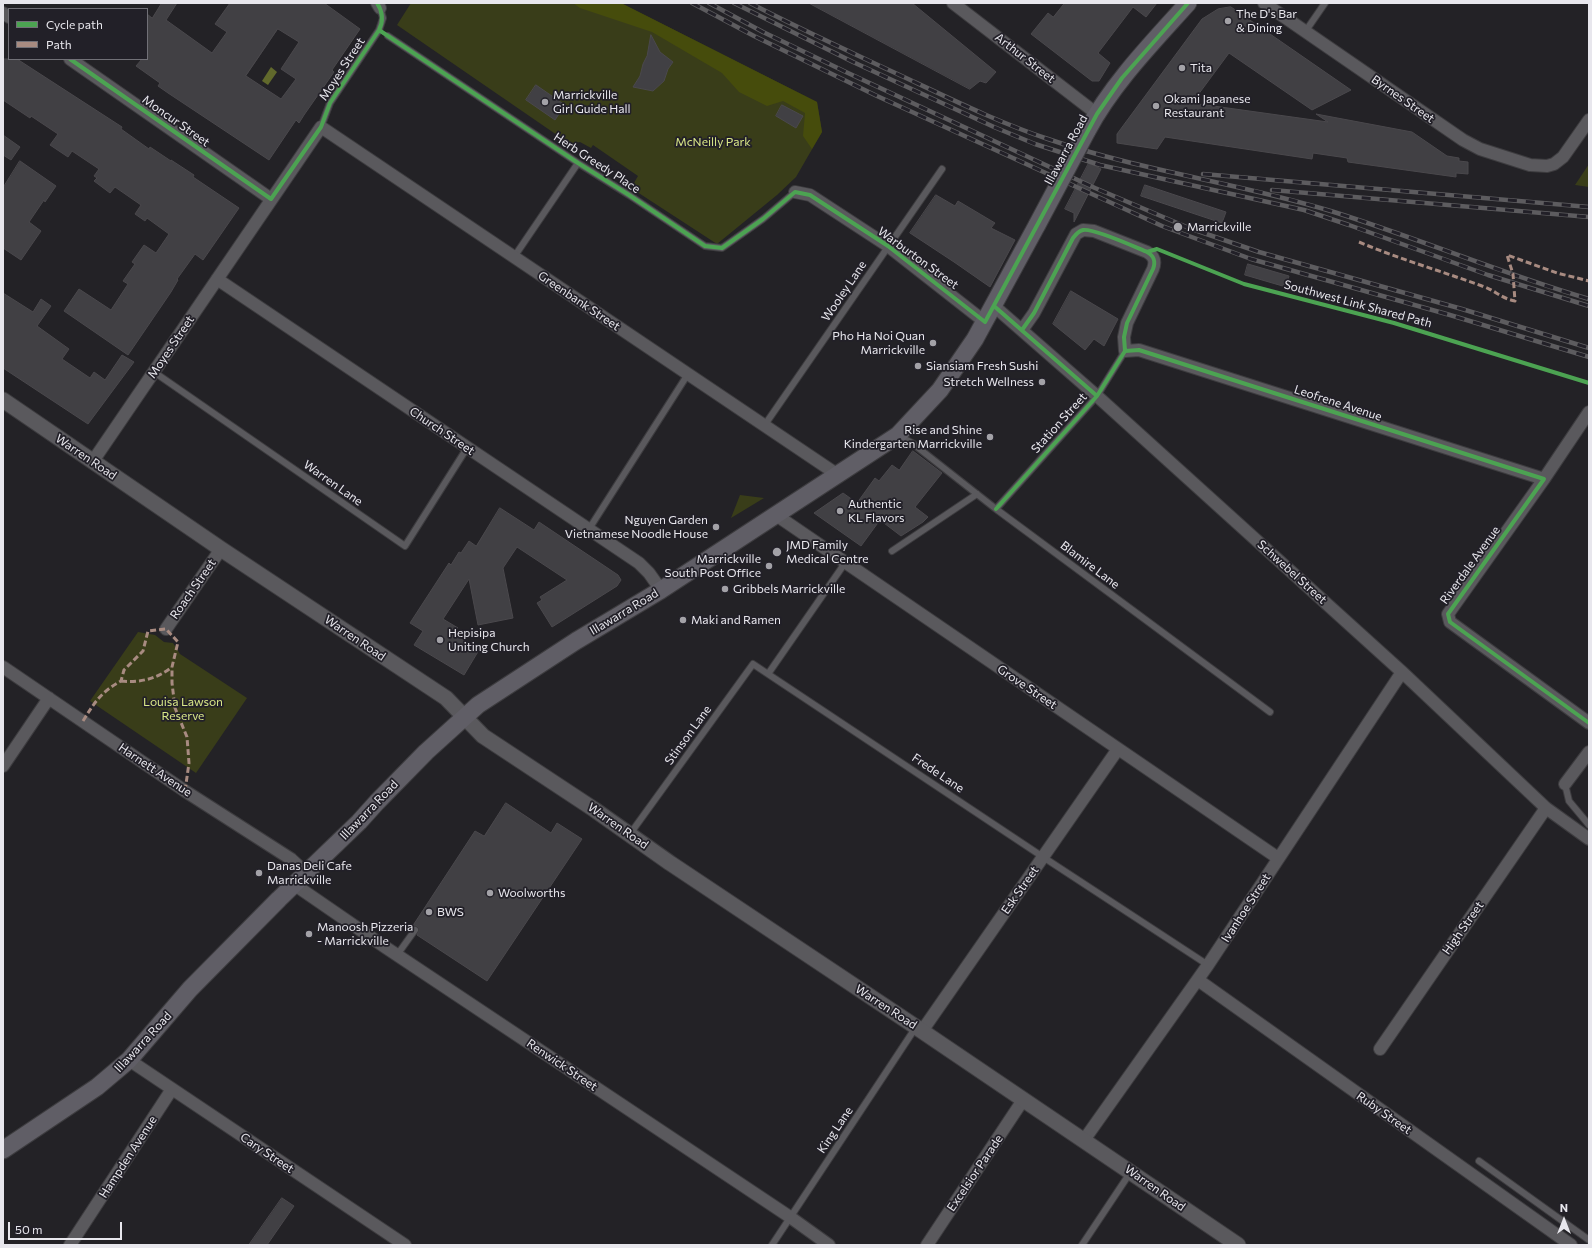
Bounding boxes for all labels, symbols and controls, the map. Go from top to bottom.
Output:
place label: The D's Bar & Dining [1236,7,1297,35]
legend [8,8,148,60]
marker: The D's Bar & Dining [1223,16,1233,26]
text: Cycle path [46,17,103,31]
street label: Arthur Street [992,30,1058,86]
street label: Moyes Street [316,35,368,103]
text: Path [46,37,72,51]
place label: Tita [1190,61,1212,75]
marker: Tita [1177,63,1187,73]
street label: Byrnes Street [1369,72,1437,126]
place label: Marrickville Girl Guide Hall [553,88,631,116]
street label: Moncur Street [139,92,213,150]
place label: Okami Japanese Restaurant [1164,92,1251,120]
marker: Marrickville Girl Guide Hall [540,97,550,107]
marker: Okami Japanese Restaurant [1151,101,1161,111]
street label: Illawarra Road [1041,112,1091,188]
street label: Herb Greedy Place [551,130,643,196]
park label: McNeilly Park [675,135,751,149]
place label: Marrickville [1187,220,1251,234]
marker: Marrickville [1172,221,1184,233]
street label: Warburton Street [875,224,961,292]
street label: Wooley Lane [819,258,869,324]
street label: Greenbank Street [535,268,623,334]
street label: Southwest Link Shared Path [1282,277,1434,331]
street label: Moyes Street [145,313,197,381]
place label: Pho Ha Noi Quan Marrickville [832,329,925,357]
marker: Pho Ha Noi Quan Marrickville [928,338,938,348]
place label: Siansiam Fresh Sushi [926,359,1038,373]
marker: Siansiam Fresh Sushi [913,361,923,371]
place label: Stretch Wellness [943,375,1034,389]
marker: Stretch Wellness [1037,377,1047,387]
street label: Leofrene Avenue [1292,382,1384,424]
street label: Station Street [1028,390,1090,456]
street label: Church Street [407,404,477,458]
place label: Rise and Shine Kindergarten Marrickville [844,423,982,451]
street label: Warren Road [53,431,119,483]
marker: Rise and Shine Kindergarten Marrickville [985,432,995,442]
street label: Warren Lane [301,457,365,509]
place label: Authentic KL Flavors [848,497,904,525]
marker: Authentic KL Flavors [835,506,845,516]
place label: Nguyen Garden Vietnamese Noodle House [565,513,708,541]
marker: Nguyen Garden Vietnamese Noodle House [711,522,721,532]
street label: Riverdale Avenue [1437,523,1503,607]
street label: Schwebel Street [1254,537,1330,607]
place label: JMD Family Medical Centre [786,538,869,566]
street label: Blamire Lane [1058,538,1122,592]
marker: JMD Family Medical Centre [771,546,783,558]
place label: Marrickville South Post Office [665,552,761,580]
street label: Roach Street [167,556,219,622]
marker: Marrickville South Post Office [764,561,774,571]
place label: Gribbels Marrickville [733,582,845,596]
marker: Gribbels Marrickville [720,584,730,594]
street label: Illawarra Road [587,586,661,638]
street label: Warren Road [322,612,388,664]
place label: Maki and Ramen [691,613,781,627]
marker: Maki and Ramen [678,615,688,625]
place label: Hepisipa Uniting Church [448,626,530,654]
marker: Hepisipa Uniting Church [435,635,445,645]
street label: Grove Street [994,662,1060,712]
park label: Louisa Lawson Reserve [143,695,223,723]
street label: Stinson Lane [662,702,714,768]
street label: Harnett Avenue [116,740,194,800]
street label: Frede Lane [909,750,967,796]
street label: Illawarra Road [337,777,401,843]
street label: Warren Road [585,800,651,852]
place label: Danas Deli Cafe Marrickville [267,859,352,887]
street label: Esk Street [998,863,1042,917]
marker: Danas Deli Cafe Marrickville [254,868,264,878]
street label: Ivanhoe Street [1218,871,1274,945]
place label: Woolworths [498,886,565,900]
marker: Woolworths [485,888,495,898]
street label: High Street [1439,899,1487,957]
place label: BWS [437,905,464,919]
marker: BWS [424,907,434,917]
place label: Manoosh Pizzeria - Marrickville [317,920,413,948]
marker: Manoosh Pizzeria - Marrickville [304,929,314,939]
street label: Warren Road [852,982,920,1032]
street label: Illawarra Road [111,1009,175,1075]
street label: Renwick Street [524,1036,600,1094]
street label: Ruby Street [1354,1089,1414,1137]
street label: King Lane [814,1104,856,1156]
street label: Hampden Avenue [96,1113,160,1201]
street label: Cary Street [237,1130,297,1176]
street label: Excelsior Parade [944,1132,1006,1214]
street label: Warren Road [1122,1162,1188,1214]
north arrow [1544,1200,1584,1240]
text: N [1560,1201,1568,1214]
scale bar [10,1214,124,1240]
text: 50 m [15,1222,43,1236]

